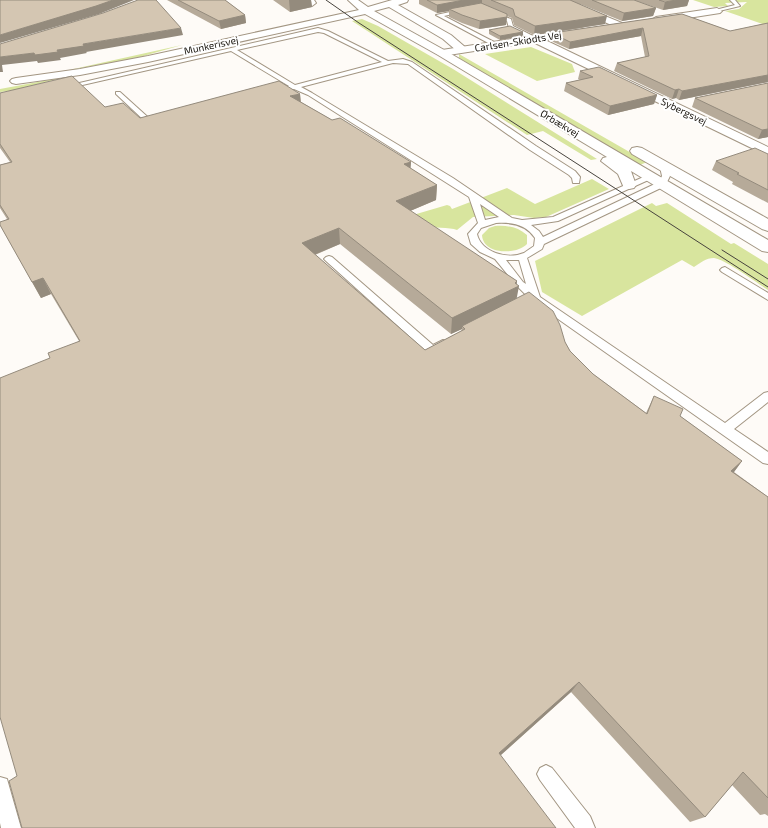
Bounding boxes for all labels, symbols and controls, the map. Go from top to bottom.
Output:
street label: Carlsen-Skiødts Vej [474,28,562,54]
street label: Munkerisvej [183,33,239,57]
street label: Sybergsvej [659,95,709,127]
street label: Ørbækvej [538,107,582,139]

